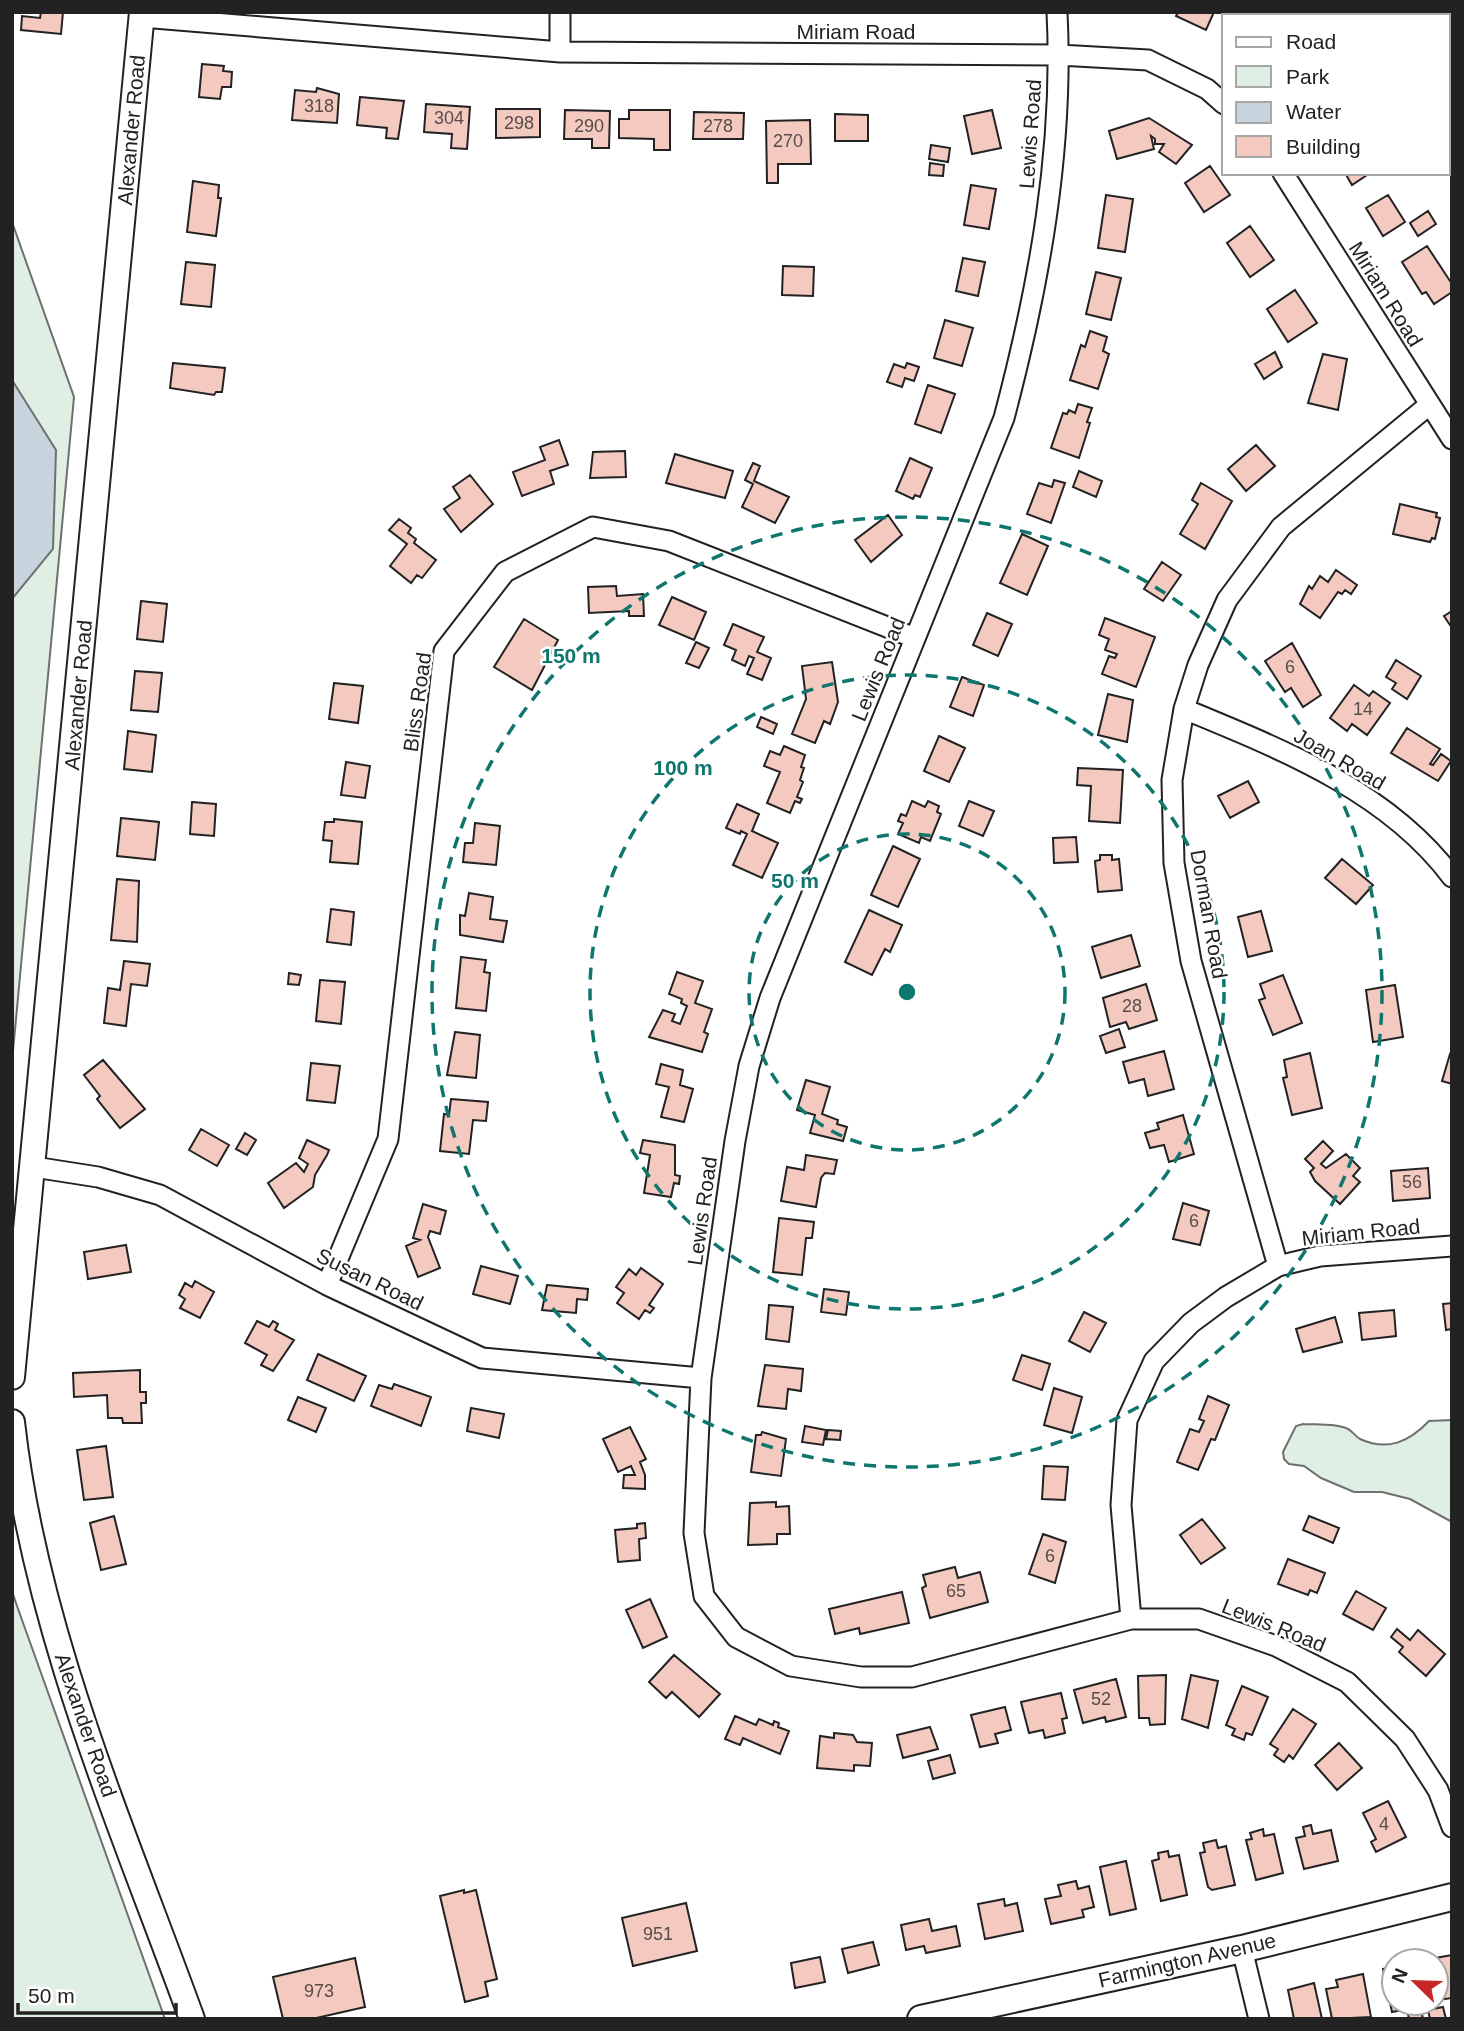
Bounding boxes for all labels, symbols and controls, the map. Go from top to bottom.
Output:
legend [1222,14,1450,175]
street label: Miriam Road [796,20,916,43]
text: Road [1286,30,1336,53]
street label: Alexander Road [113,54,149,206]
text: Park [1286,65,1330,88]
street label: Lewis Road [1015,78,1045,190]
house number: 318 [304,96,334,116]
text: Water [1286,100,1341,123]
house number: 304 [434,108,464,128]
house number: 298 [504,113,534,133]
house number: 290 [574,116,604,136]
house number: 278 [703,116,733,136]
house number: 270 [773,131,803,151]
text: Building [1286,135,1361,158]
street label: Miriam Road [1345,237,1427,351]
street label: Lewis Road [847,614,909,724]
street label: Alexander Road [60,619,96,771]
text: 150 m [541,644,601,667]
street label: Bliss Road [399,651,435,753]
house number: 6 [1285,657,1295,677]
house number: 14 [1353,699,1373,719]
street label: Joan Road [1290,724,1390,794]
text: 100 m [653,756,713,779]
street label: Dorman Road [1186,848,1232,980]
text: 50 m [771,869,819,892]
centre of rings [895,980,919,1004]
house number: 28 [1122,996,1142,1016]
street label: Lewis Road [683,1155,721,1267]
house number: 56 [1402,1172,1422,1192]
house number: 6 [1189,1211,1199,1231]
street label: Miriam Road [1301,1214,1421,1250]
street label: Susan Road [313,1243,427,1315]
house number: 6 [1045,1546,1055,1566]
house number: 65 [946,1581,966,1601]
street label: Lewis Road [1219,1594,1329,1656]
street label: Alexander Road [51,1650,121,1800]
house number: 52 [1091,1689,1111,1709]
house number: 4 [1379,1814,1389,1834]
house number: 951 [643,1924,673,1944]
street label: Farmington Avenue [1096,1928,1278,1992]
north arrow [1380,1947,1450,2017]
text: N [1387,1965,1412,1986]
scale bar [18,1972,175,2016]
house number: 973 [304,1981,334,2001]
text: 50 m [28,1984,75,2007]

